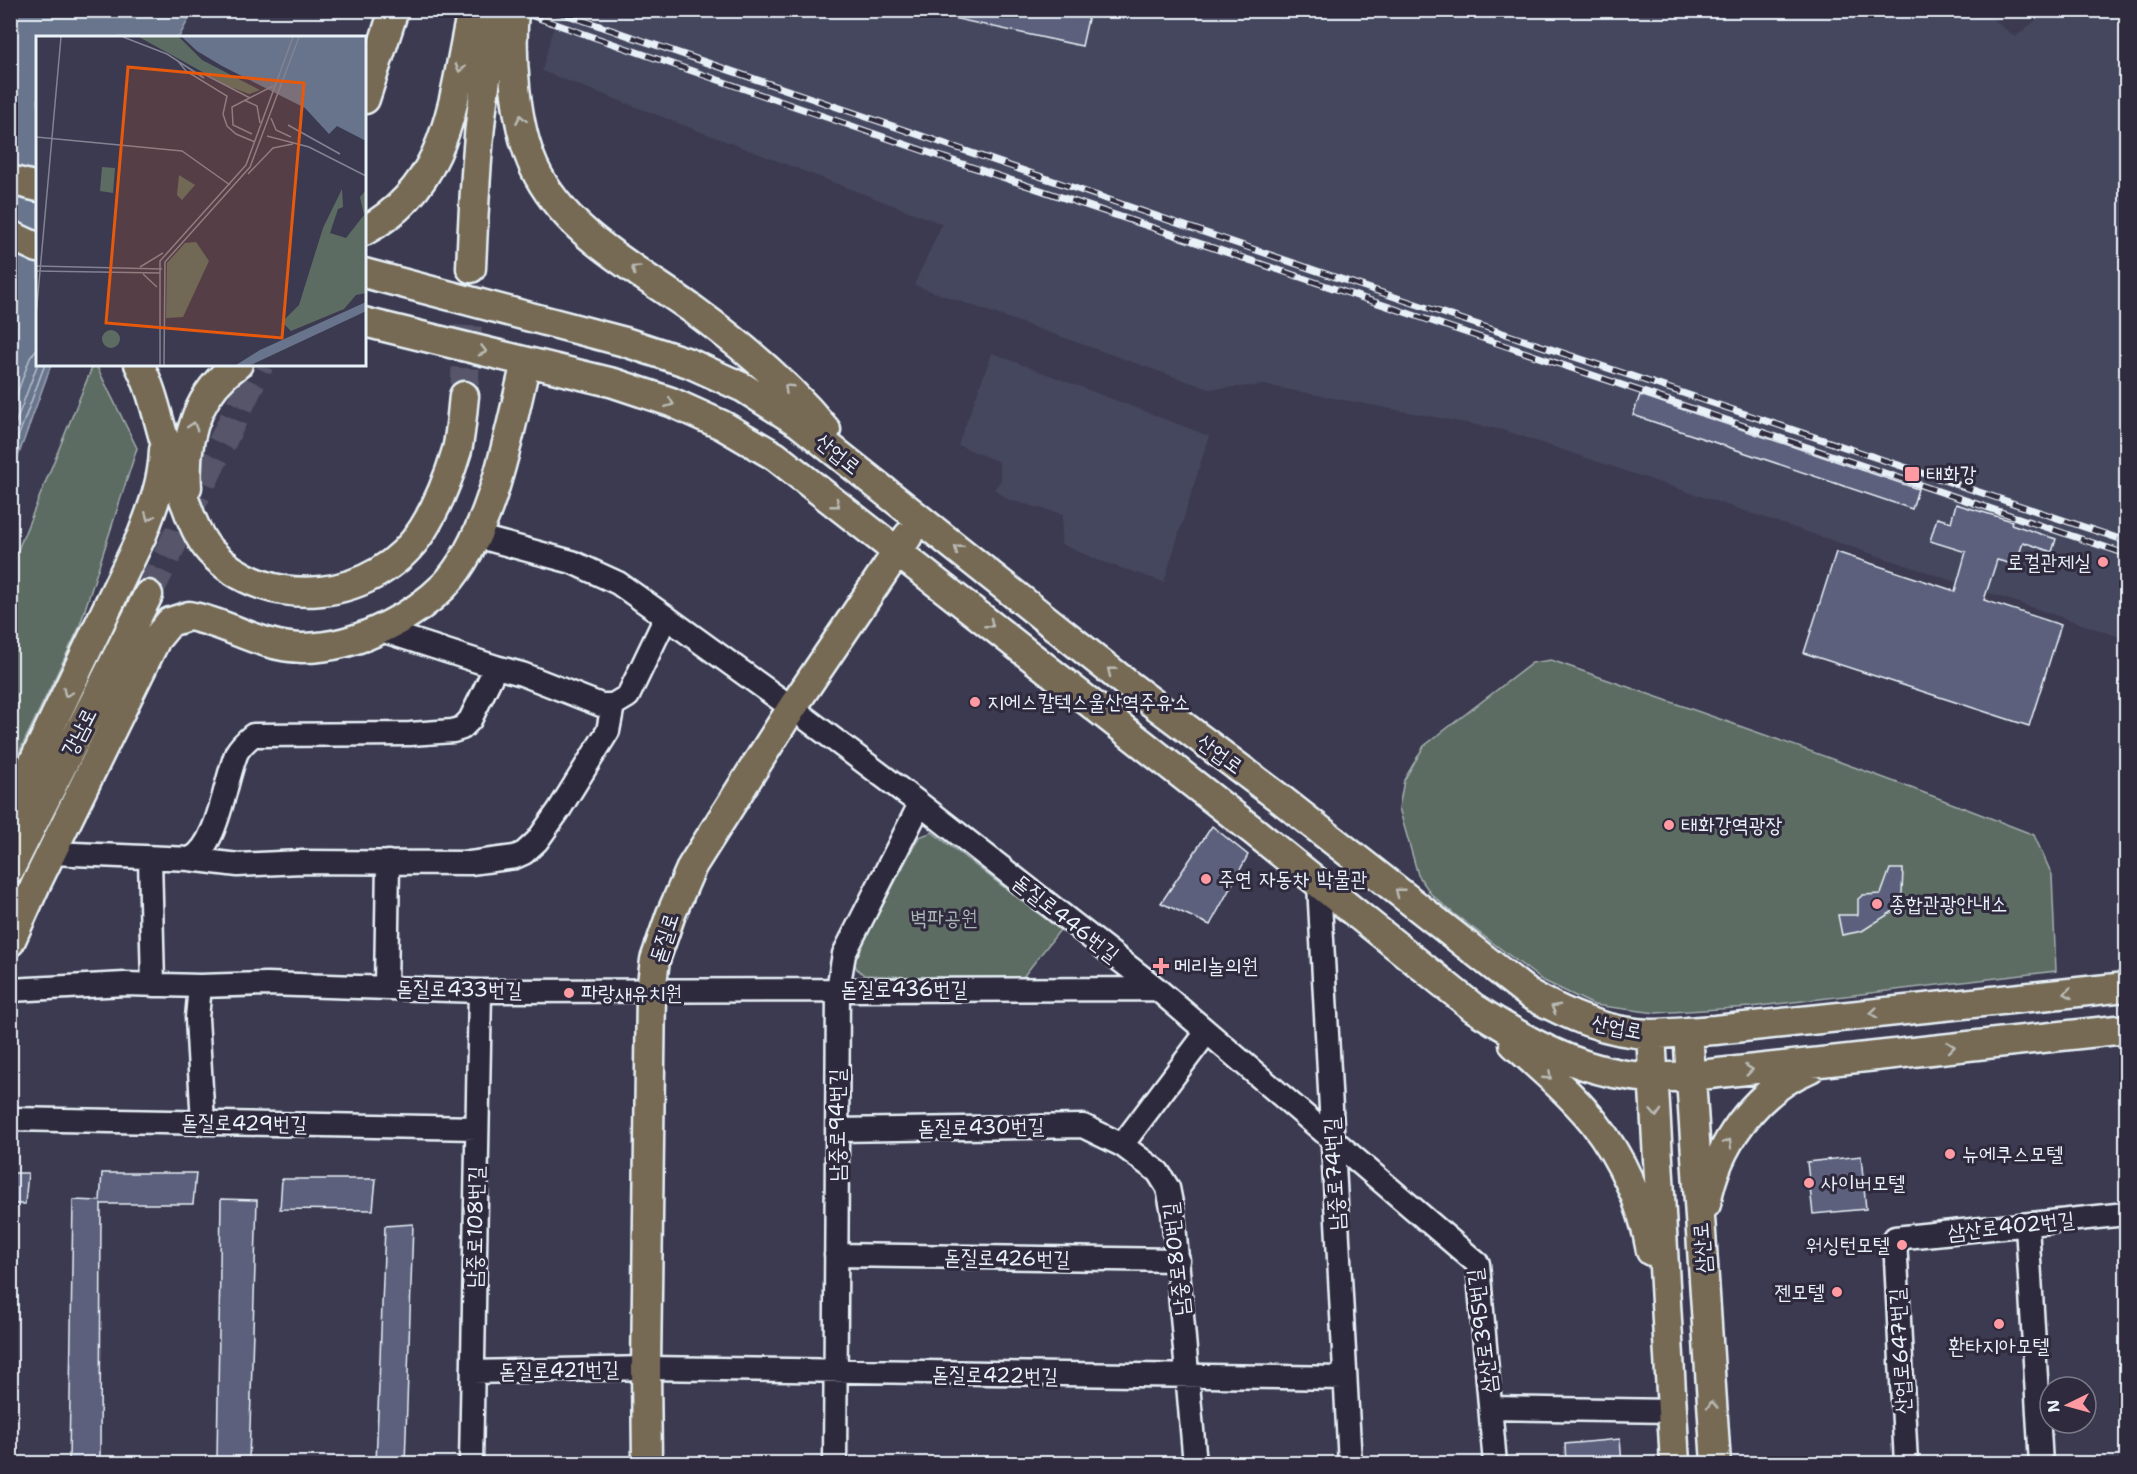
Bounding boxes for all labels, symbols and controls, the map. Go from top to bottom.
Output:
inset map [36,36,366,366]
one-way arrow [454,62,467,72]
one-way arrow [515,114,528,124]
one-way arrow [630,265,641,276]
one-way arrow [477,344,487,357]
one-way arrow [785,385,796,396]
one-way arrow [665,395,675,408]
one-way arrow [186,421,198,432]
street label: 산업로 [809,427,867,481]
place label: 태화강 [1926,460,1977,488]
marker: 태화강 [1903,465,1921,483]
one-way arrow [829,496,840,507]
one-way arrow [144,511,157,522]
one-way arrow [954,546,965,557]
place label: 로컬관제실 [2007,548,2091,576]
marker: 로컬관제실 [2096,555,2110,569]
one-way arrow [983,616,994,627]
one-way arrow [1106,667,1117,678]
one-way arrow [62,687,74,698]
place label: 지에스칼텍스울산역주유소 [987,688,1190,716]
marker: 지에스칼텍스울산역주유소 [968,695,982,709]
street label: 강남로 [55,703,103,761]
street label: 산업로 [1191,728,1249,780]
place label: 태화강역광장 [1681,811,1782,839]
marker: 태화강역광장 [1662,818,1676,832]
place label: 주연 자동차 박물관 [1218,865,1368,893]
street label: 돋질로446번길 [1007,868,1125,968]
marker: 주연 자동차 박물관 [1199,872,1213,886]
one-way arrow [1394,888,1405,899]
place label: 종합관광안내소 [1889,890,2007,918]
marker: 종합관광안내소 [1870,897,1884,911]
park label: 벽파공원 [910,904,978,932]
street label: 돋질로 [643,910,685,966]
place label: 메리놀의원 [1174,952,1259,980]
marker: 메리놀의원 [1152,957,1170,975]
street label: 돋질로433번길 [396,974,522,1004]
street label: 돋질로436번길 [841,975,967,1003]
place label: 파랑새유치원 [581,979,682,1007]
marker: 파랑새유치원 [562,986,576,1000]
one-way arrow [2064,986,2073,999]
one-way arrow [1550,1004,1561,1015]
one-way arrow [1870,1006,1879,1019]
street label: 산업로 [1589,1008,1645,1046]
one-way arrow [1947,1041,1956,1054]
one-way arrow [1744,1064,1753,1077]
street label: 남중로94번길 [823,1068,851,1182]
one-way arrow [1542,1069,1552,1080]
street label: 돋질로429번길 [181,1108,307,1138]
one-way arrow [1649,1109,1662,1118]
street label: 돋질로430번길 [917,1112,1045,1142]
street label: 남중로74번길 [1317,1117,1351,1231]
one-way arrow [1721,1139,1732,1149]
place label: 뉴에쿠스모텔 [1962,1140,2063,1168]
marker: 뉴에쿠스모텔 [1943,1147,1957,1161]
street label: 남중로108번길 [460,1166,490,1288]
place label: 사이버모텔 [1821,1169,1906,1197]
marker: 사이버모텔 [1802,1176,1816,1190]
street label: 남중로80번길 [1156,1201,1196,1317]
street label: 삼산로402번길 [1946,1205,2076,1247]
street label: 삼산로 [1686,1222,1718,1274]
place label: 워싱턴모텔 [1806,1231,1890,1259]
marker: 워싱턴모텔 [1895,1238,1909,1252]
street label: 돋질로426번길 [944,1243,1070,1273]
street label: 삼산로395번길 [1460,1267,1504,1395]
place label: 젠모텔 [1774,1278,1825,1306]
marker: 젠모텔 [1830,1285,1844,1299]
street label: 산업로647번길 [1883,1287,1917,1415]
marker: 환타지아모텔 [1992,1317,2006,1331]
place label: 환타지아모텔 [1948,1332,2050,1360]
street label: 돋질로421번길 [499,1355,619,1385]
street label: 돋질로422번길 [932,1360,1058,1390]
north arrow [2038,1375,2098,1435]
text: N [2043,1399,2065,1413]
one-way arrow [1706,1401,1719,1410]

